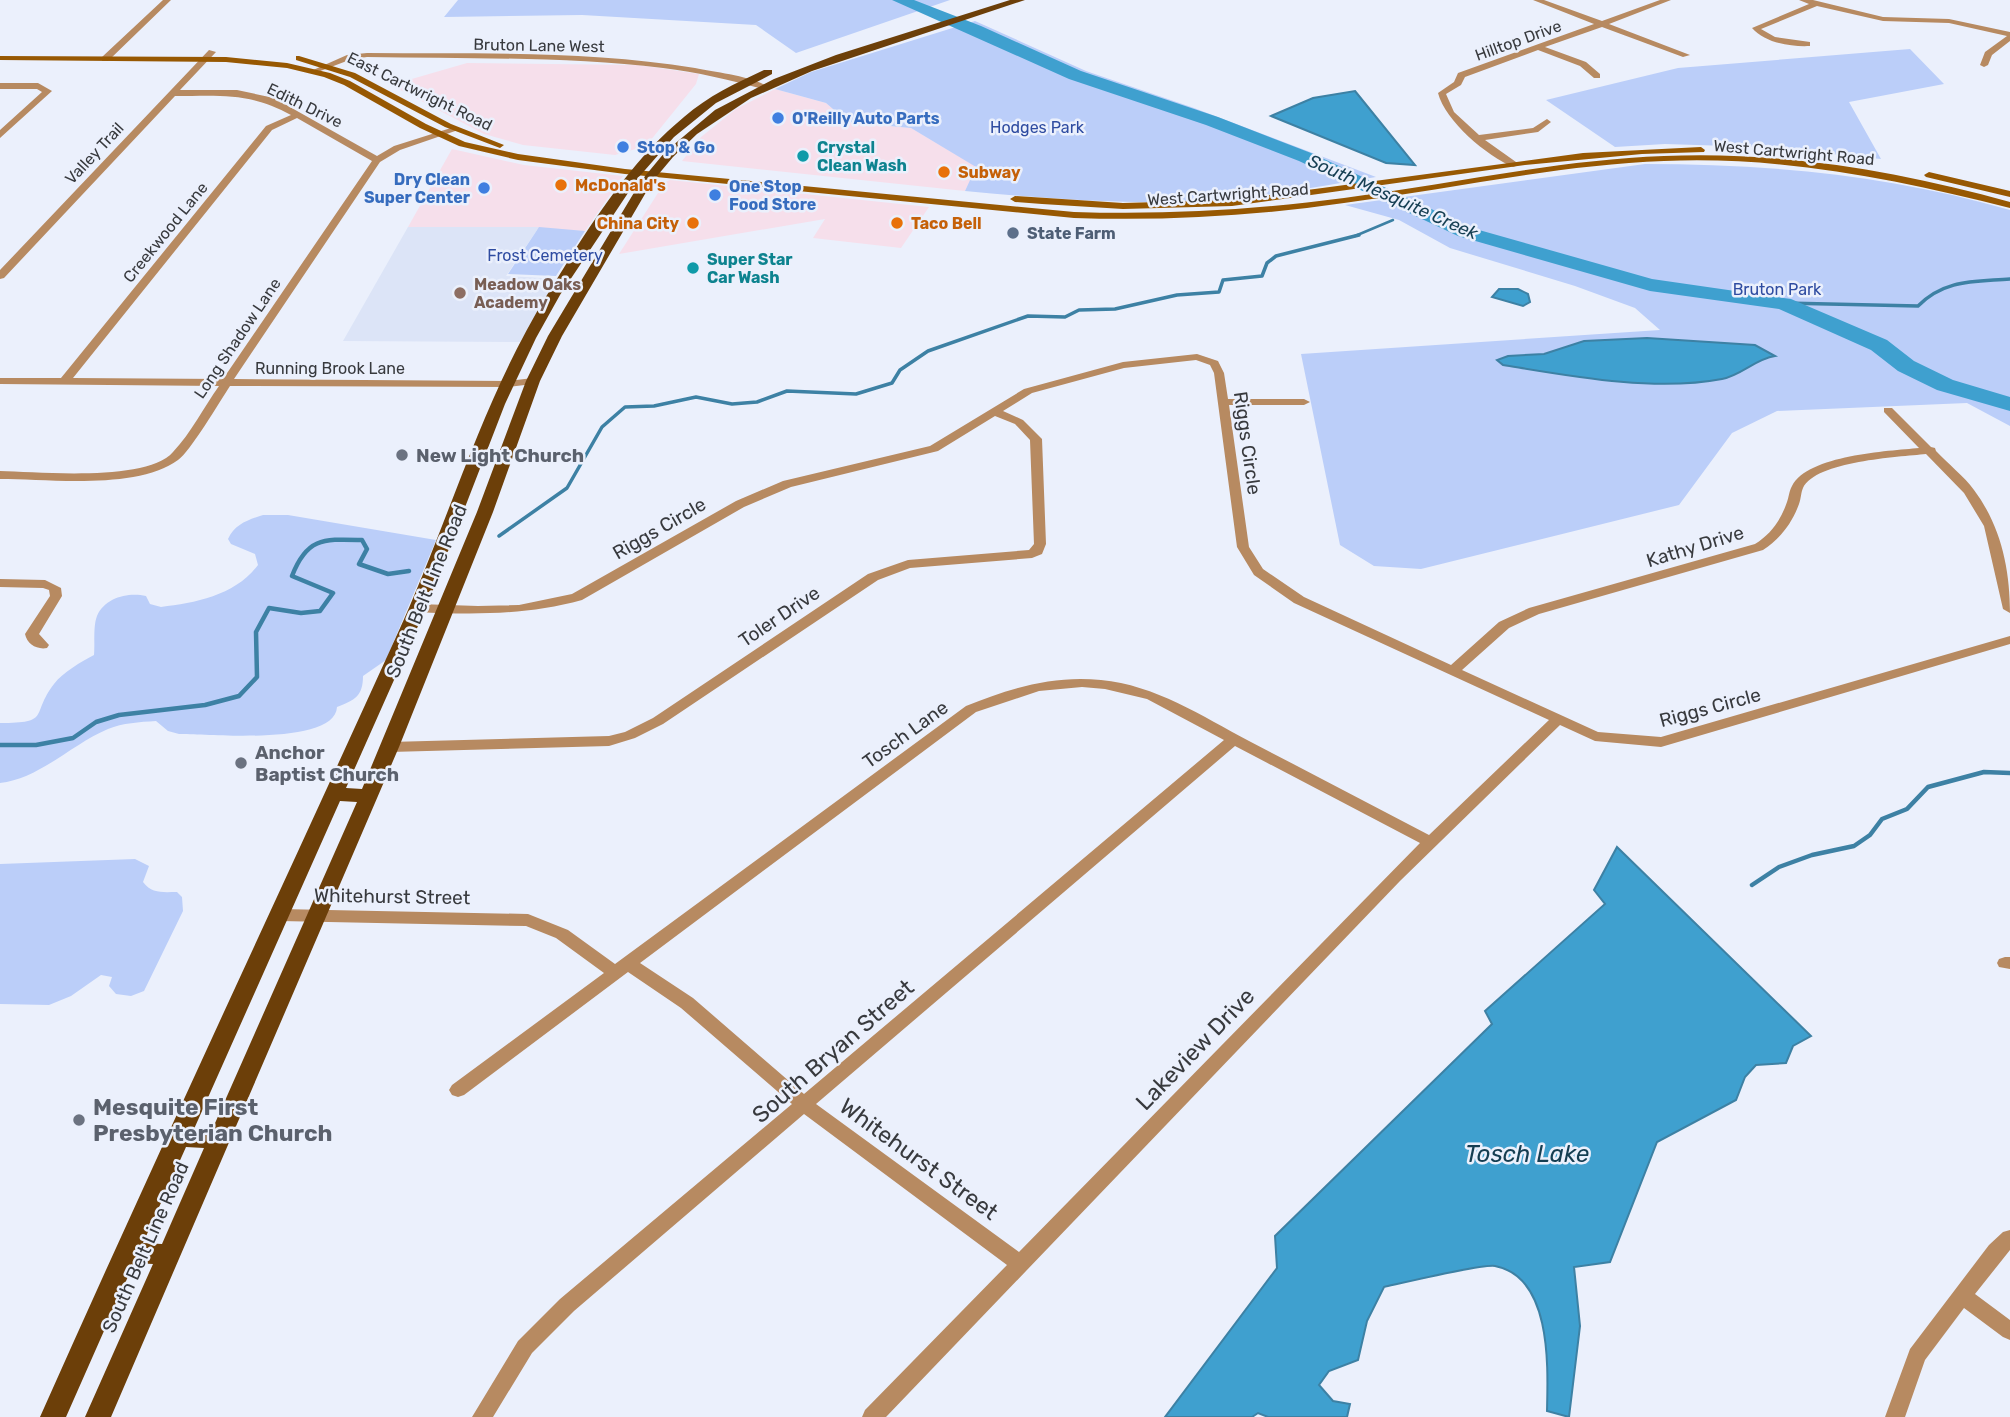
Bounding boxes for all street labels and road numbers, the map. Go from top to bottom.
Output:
street label: Hilltop Drive [1472,16,1564,65]
street label: Bruton Lane West [473,35,605,56]
street label: East Cartwright Road [344,48,495,135]
street label: Edith Drive [264,79,346,132]
street label: Valley Trail [61,119,128,188]
street label: West Cartwright Road [1713,136,1875,169]
street label: Creekwood Lane [119,178,212,286]
street label: West Cartwright Road [1147,179,1309,210]
street label: Long Shadow Lane [190,274,285,402]
street label: Running Brook Lane [255,359,405,378]
street label: Riggs Circle [1229,390,1266,496]
street label: Riggs Circle [608,492,710,564]
street label: South Belt Line Road [381,501,472,681]
street label: Kathy Drive [1644,521,1747,572]
street label: Toler Drive [734,581,824,652]
street label: Riggs Circle [1657,683,1763,732]
street label: Tosch Lane [858,696,952,773]
street label: Whitehurst Street [314,884,471,909]
street label: South Bryan Street [746,973,920,1129]
street label: Lakeview Drive [1130,982,1260,1116]
street label: Whitehurst Street [834,1092,1004,1226]
street label: South Belt Line Road [97,1158,194,1336]

